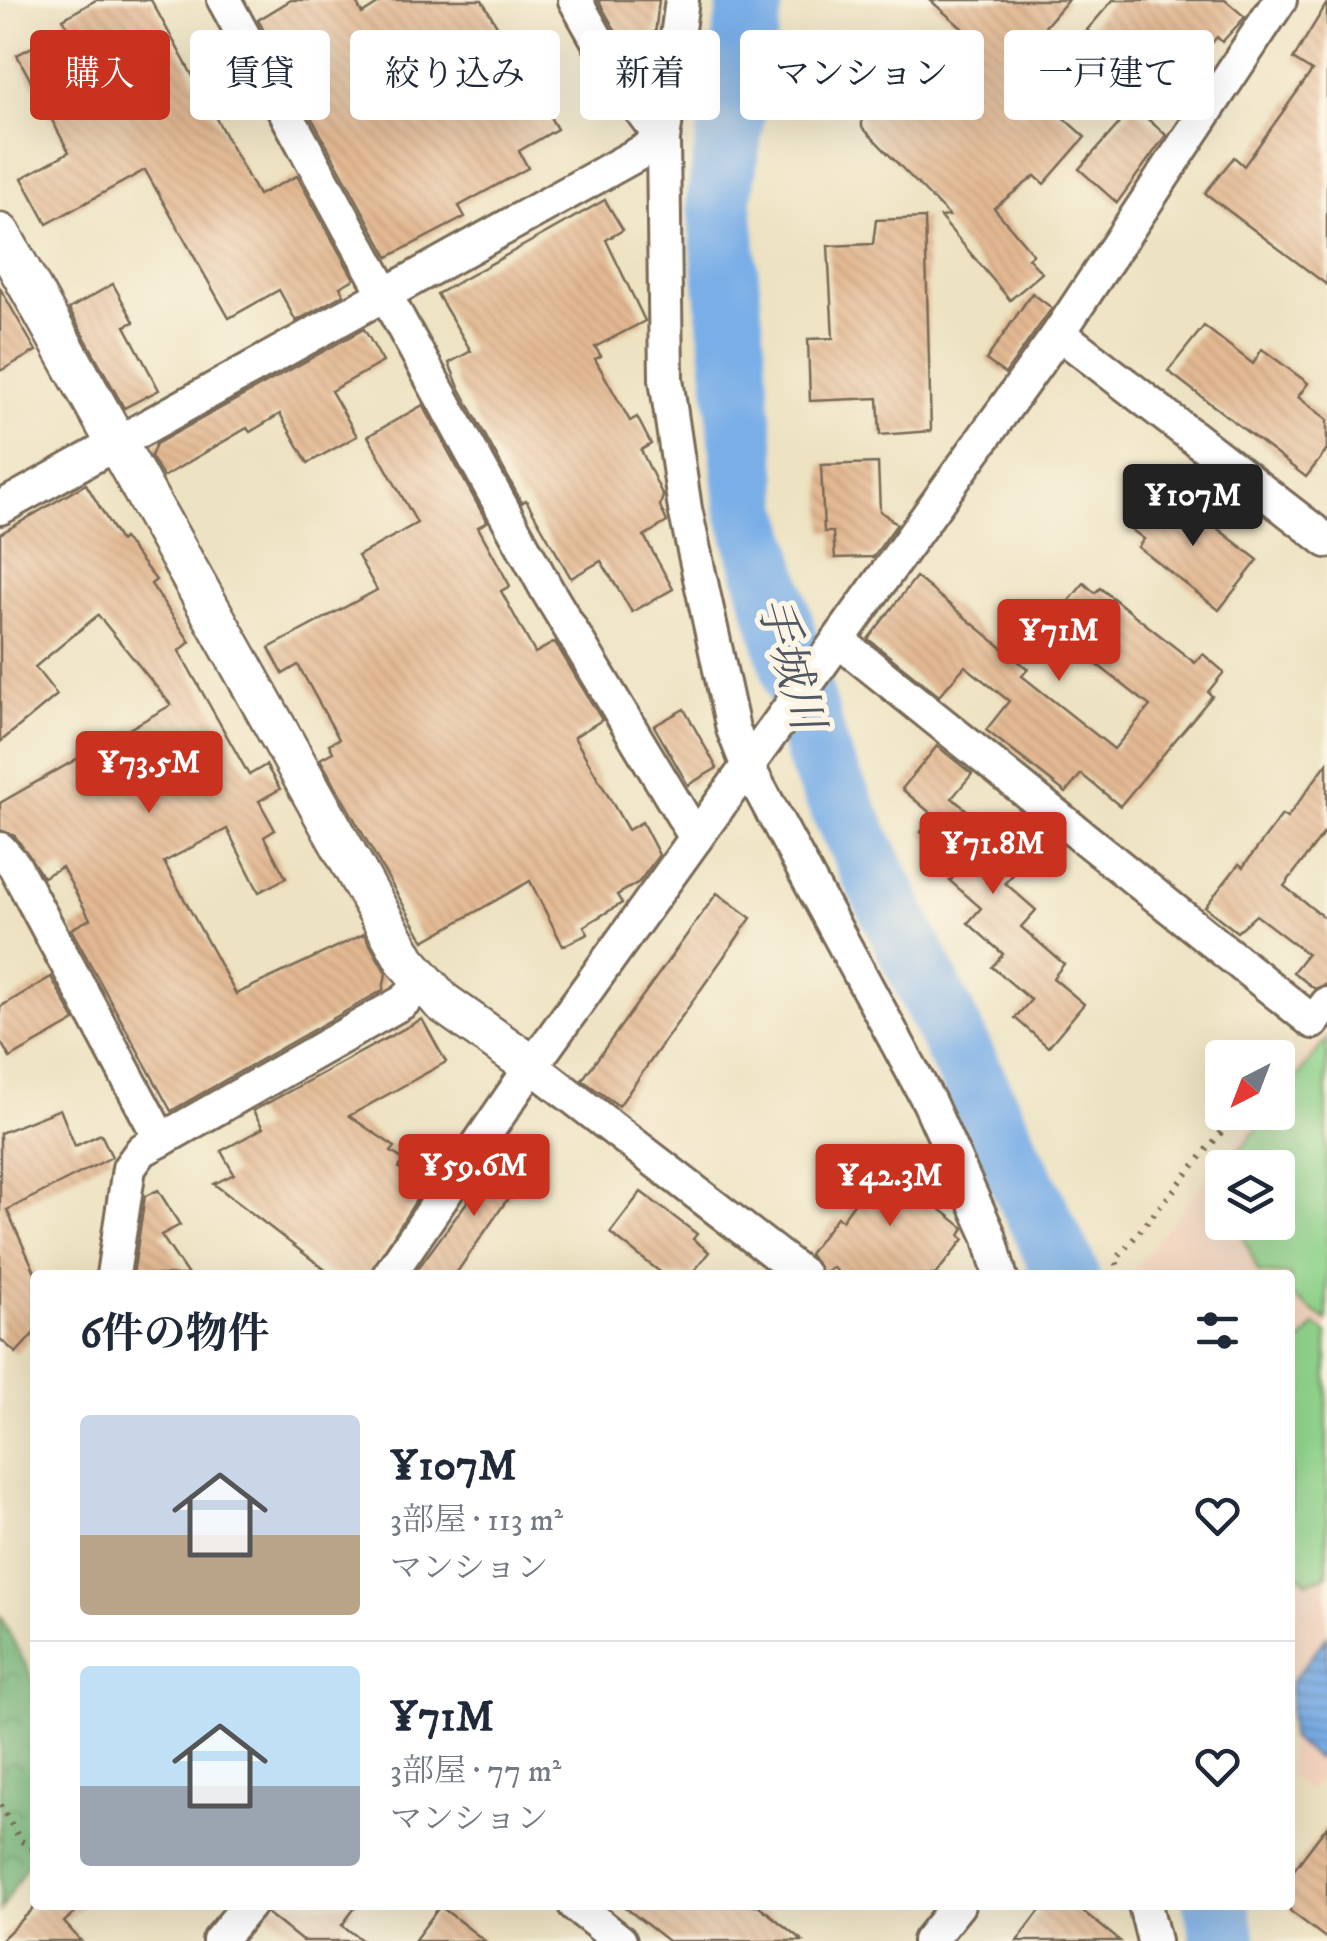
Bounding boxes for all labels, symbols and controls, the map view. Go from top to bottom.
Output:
chip: 購入 [30,30,170,120]
chip: 賃貸 [190,30,330,120]
chip: 絞り込み [350,30,560,120]
chip: 新着 [580,30,720,120]
chip: マンション [740,30,984,120]
chip: 一戸建て [1004,30,1214,120]
pin: ¥107M [1123,464,1263,549]
text: ¥107M [1145,476,1241,516]
water label: 手城川 [744,591,836,741]
pin: ¥71M [1000,599,1118,684]
text: ¥71M [1019,611,1099,651]
pin: ¥73.5M [68,731,230,816]
text: ¥73.5M [98,743,200,783]
pin: ¥71.8M [912,812,1074,897]
text: ¥71.8M [942,824,1044,864]
north arrow [1205,1040,1295,1130]
map controls [1205,1040,1295,1240]
pin: ¥59.6M [393,1134,555,1219]
pin: ¥42.3M [809,1144,971,1229]
text: ¥59.6M [421,1146,527,1186]
button: layers [1205,1150,1295,1240]
text: ¥42.3M [838,1156,942,1196]
icon: filters [1190,1303,1245,1358]
text: 6件の物件 [80,1309,270,1361]
text: ¥107M [390,1441,517,1493]
icon: home [160,1455,280,1575]
icon: heart [1190,1488,1245,1543]
text: 3部屋 · 113 m² [390,1501,563,1541]
text: マンション [390,1549,549,1589]
text: ¥71M [390,1692,494,1744]
icon: home [160,1706,280,1826]
icon: heart [1190,1739,1245,1794]
text: 3部屋 · 77 m² [390,1752,561,1792]
text: マンション [390,1800,549,1840]

